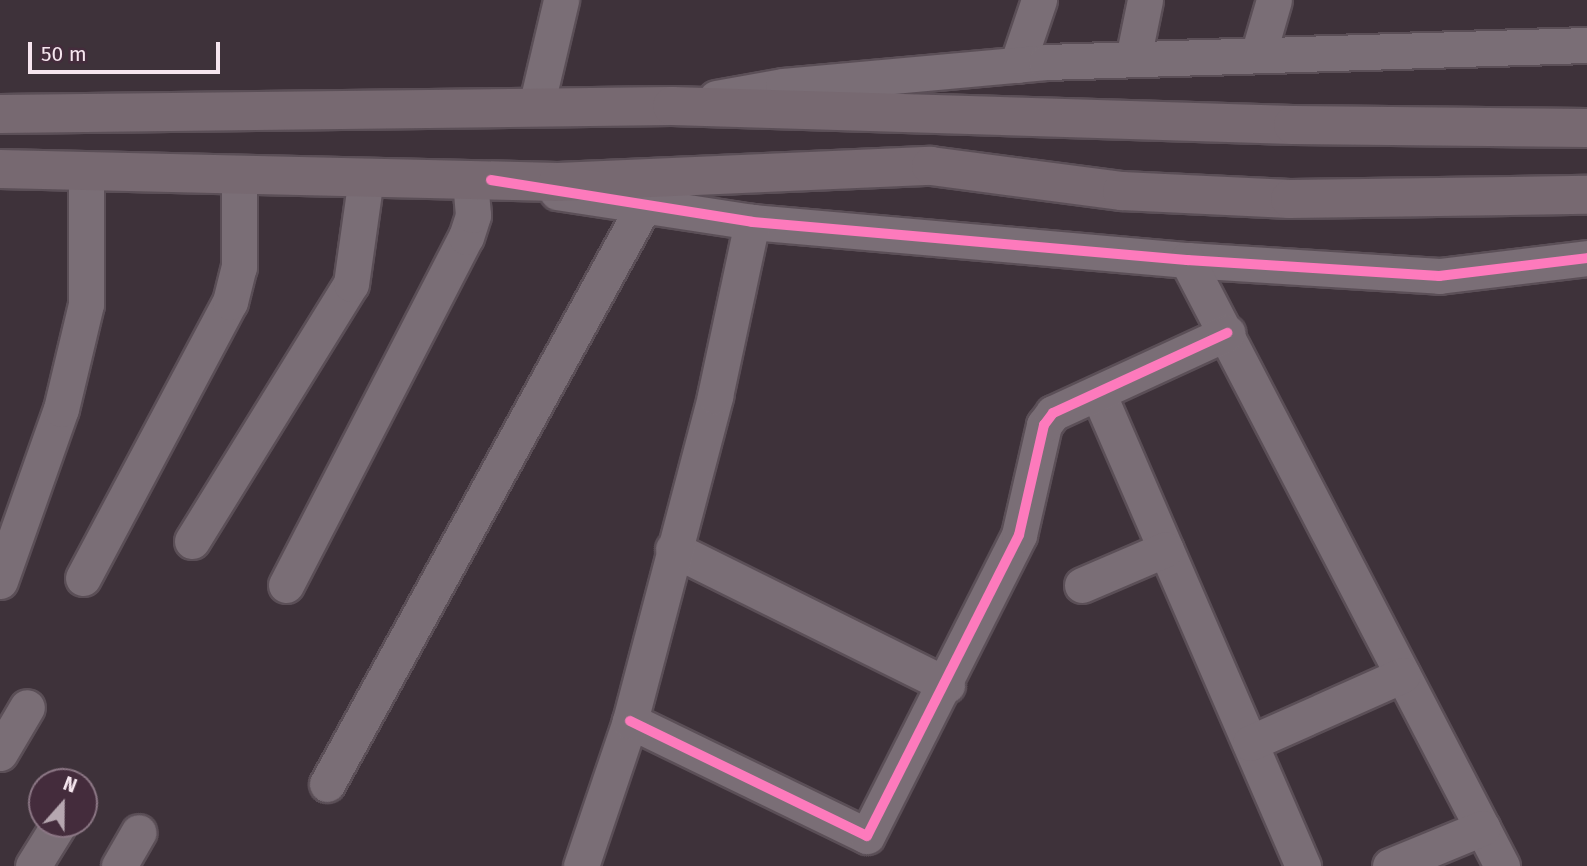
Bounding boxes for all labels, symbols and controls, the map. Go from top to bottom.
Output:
scale bar [32,28,224,72]
text: 50 m [41,41,87,67]
north arrow [28,768,98,838]
text: N [60,772,80,798]

